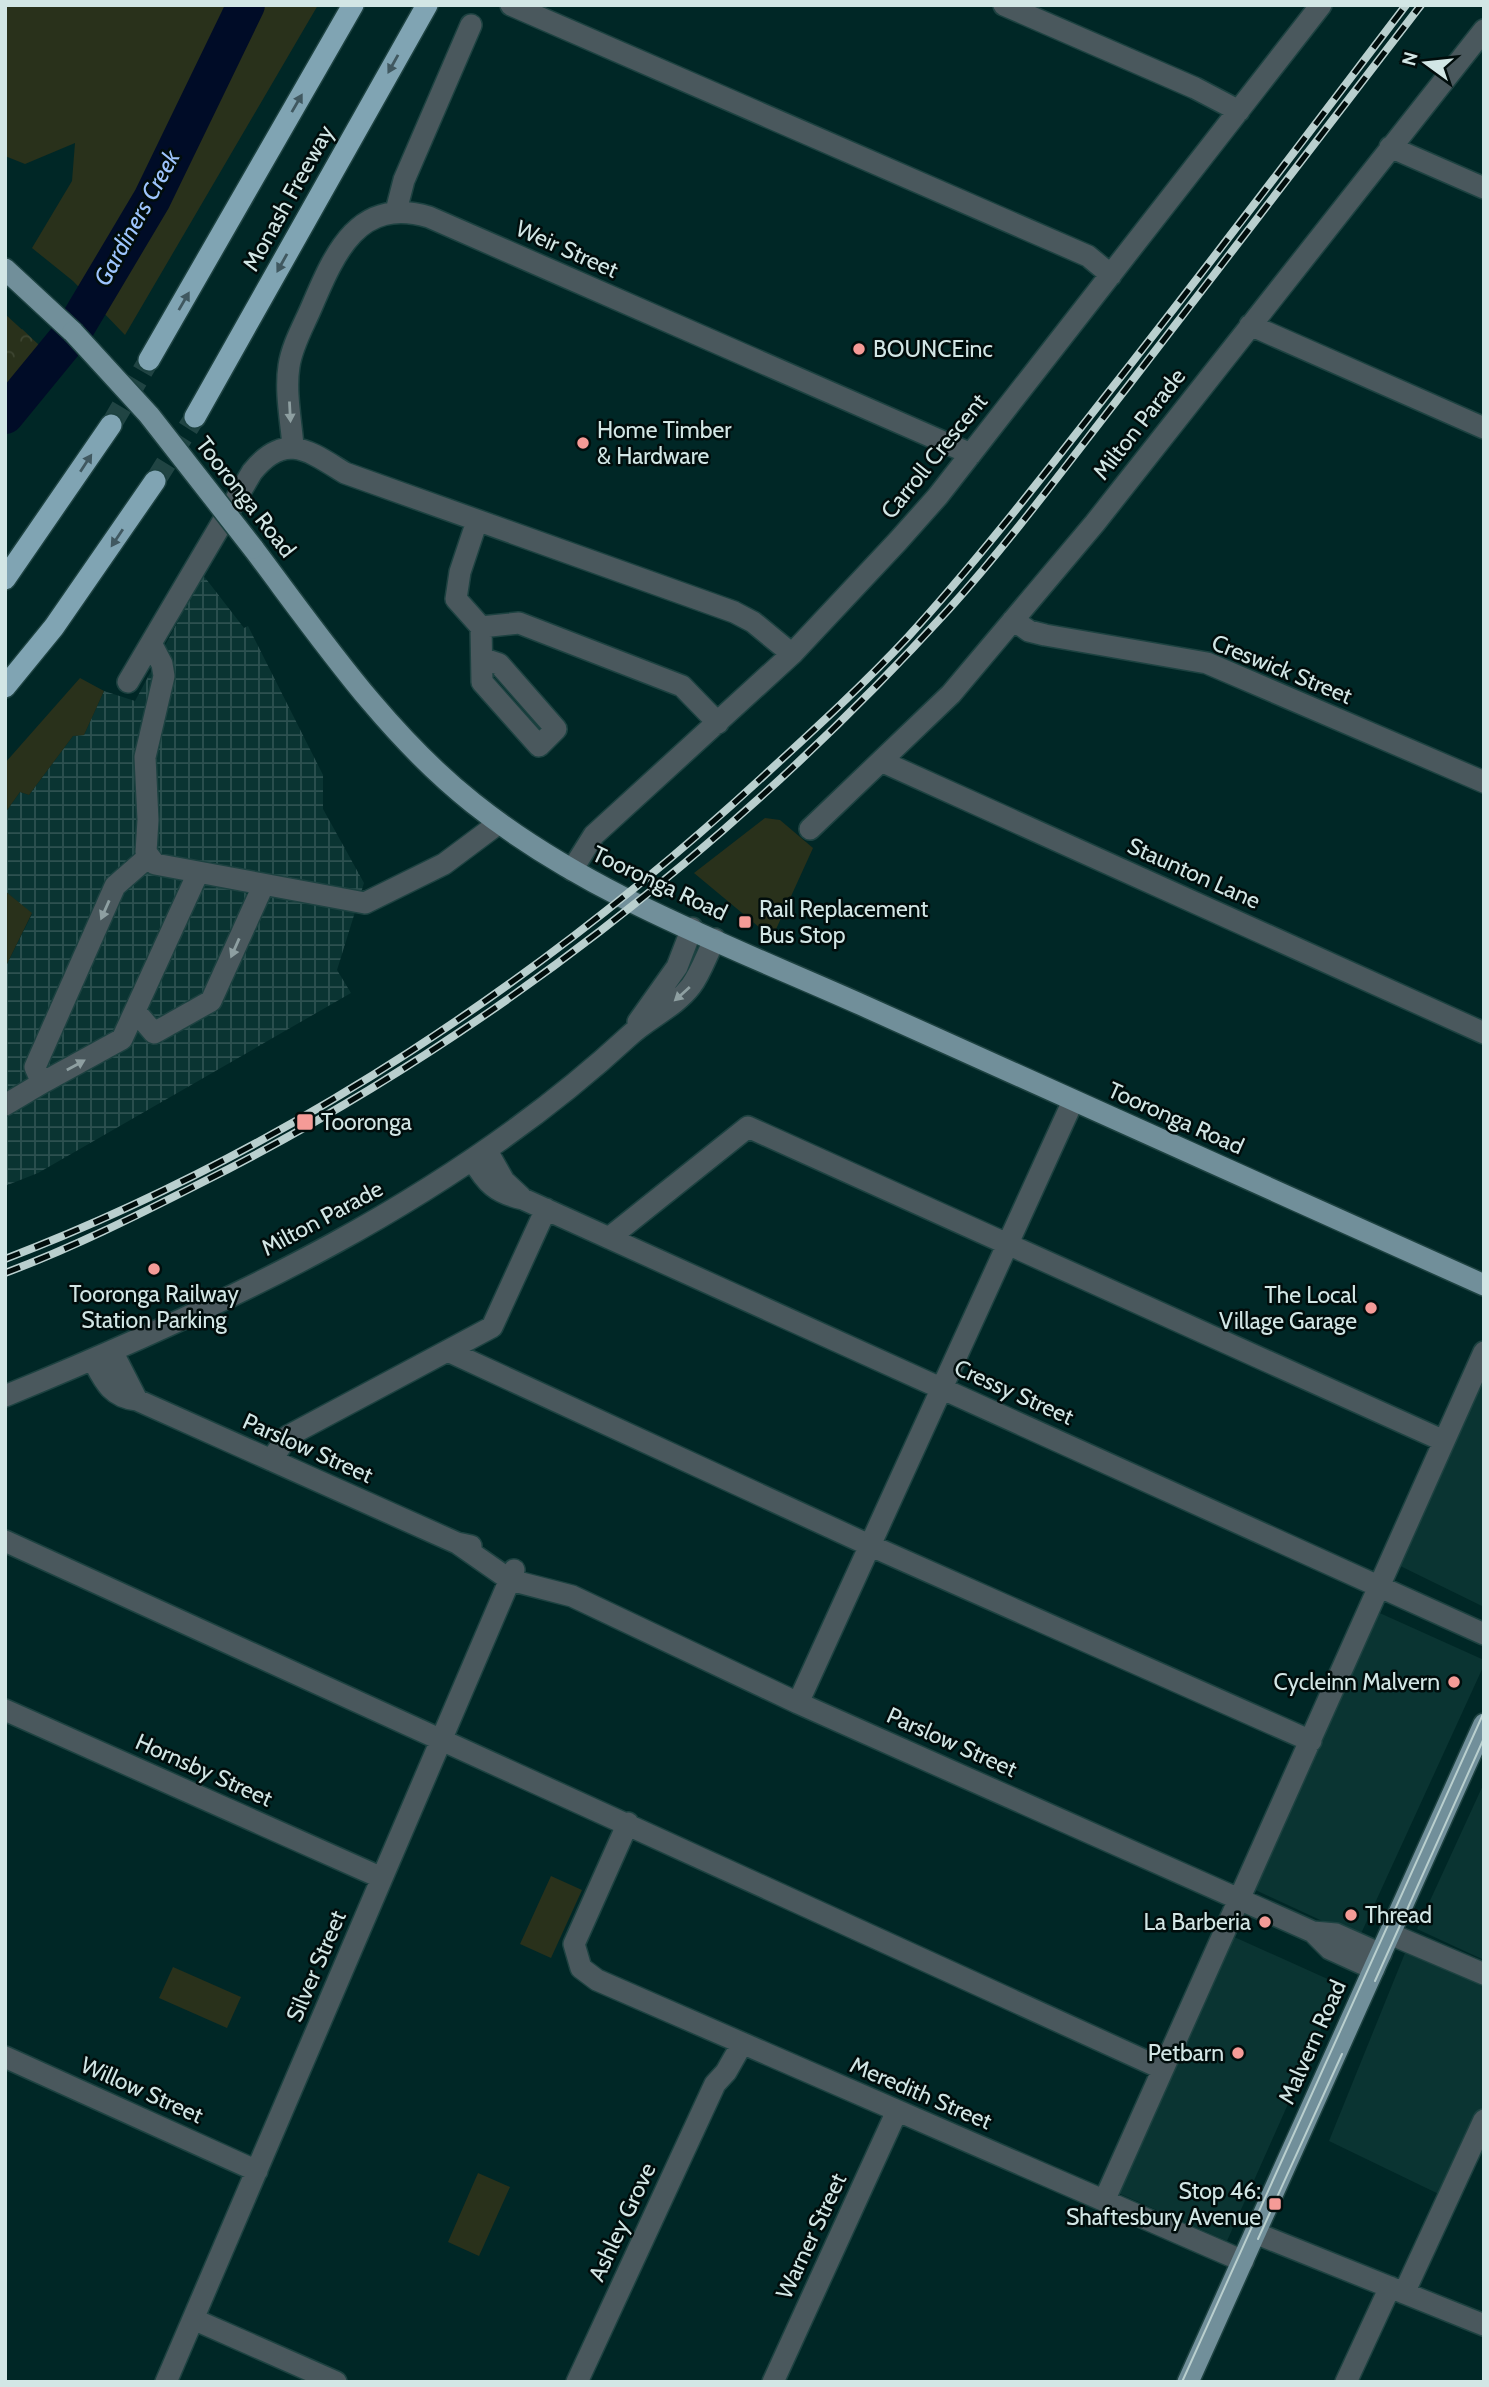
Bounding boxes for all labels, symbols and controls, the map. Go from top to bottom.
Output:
north arrow [1391,28,1461,98]
text: N [1397,49,1423,68]
one-way arrow [387,55,399,74]
one-way arrow [291,94,303,113]
street label: Monash Freeway [236,120,340,276]
water label: Gardiners Creek [87,144,186,291]
street label: Weir Street [511,214,623,284]
one-way arrow [276,253,288,273]
one-way arrow [178,291,190,311]
place label: BOUNCEinc [873,335,993,363]
marker: BOUNCEinc [851,341,867,357]
street label: Milton Parade [1087,363,1191,485]
street label: Carroll Crescent [875,388,993,524]
one-way arrow [285,401,296,423]
place label: Home Timber & Hardware [597,416,732,470]
street label: Tooronga Road [190,431,302,563]
marker: Home Timber & Hardware [575,435,591,451]
one-way arrow [79,454,93,472]
one-way arrow [110,529,124,547]
street label: Creswick Street [1208,628,1356,710]
street label: Staunton Lane [1123,831,1265,915]
street label: Tooronga Road [588,840,732,926]
place label: Rail Replacement Bus Stop [759,895,928,949]
one-way arrow [99,900,111,920]
marker: Rail Replacement Bus Stop [737,914,753,930]
one-way arrow [229,938,241,958]
one-way arrow [674,985,691,1001]
one-way arrow [66,1059,85,1071]
street label: Tooronga Road [1104,1076,1248,1160]
place label: Tooronga [321,1108,412,1136]
marker: Tooronga [295,1112,315,1132]
street label: Milton Parade [256,1174,388,1262]
marker: Tooronga Railway Station Parking [146,1261,162,1277]
place label: Tooronga Railway Station Parking [69,1280,239,1334]
place label: The Local Village Garage [1219,1281,1358,1335]
marker: The Local Village Garage [1363,1300,1379,1316]
street label: Cressy Street [950,1353,1078,1431]
street label: Parslow Street [239,1407,378,1489]
place label: Cycleinn Malvern [1273,1668,1440,1696]
marker: Cycleinn Malvern [1446,1674,1462,1690]
street label: Parslow Street [883,1701,1022,1783]
street label: Hornsby Street [131,1727,277,1813]
place label: Thread [1365,1901,1432,1929]
street label: Silver Street [280,1906,352,2026]
marker: Thread [1343,1907,1359,1923]
place label: La Barberia [1143,1908,1251,1936]
marker: La Barberia [1257,1914,1273,1930]
street label: Malvern Road [1272,1976,1352,2108]
place label: Petbarn [1148,2039,1224,2067]
marker: Petbarn [1230,2045,1246,2061]
street label: Willow Street [77,2051,208,2129]
street label: Meredith Street [846,2051,996,2135]
street label: Ashley Grove [582,2158,662,2286]
street label: Warner Street [770,2169,852,2303]
place label: Stop 46: Shaftesbury Avenue [1066,2177,1261,2231]
marker: Stop 46: Shaftesbury Avenue [1267,2196,1283,2212]

